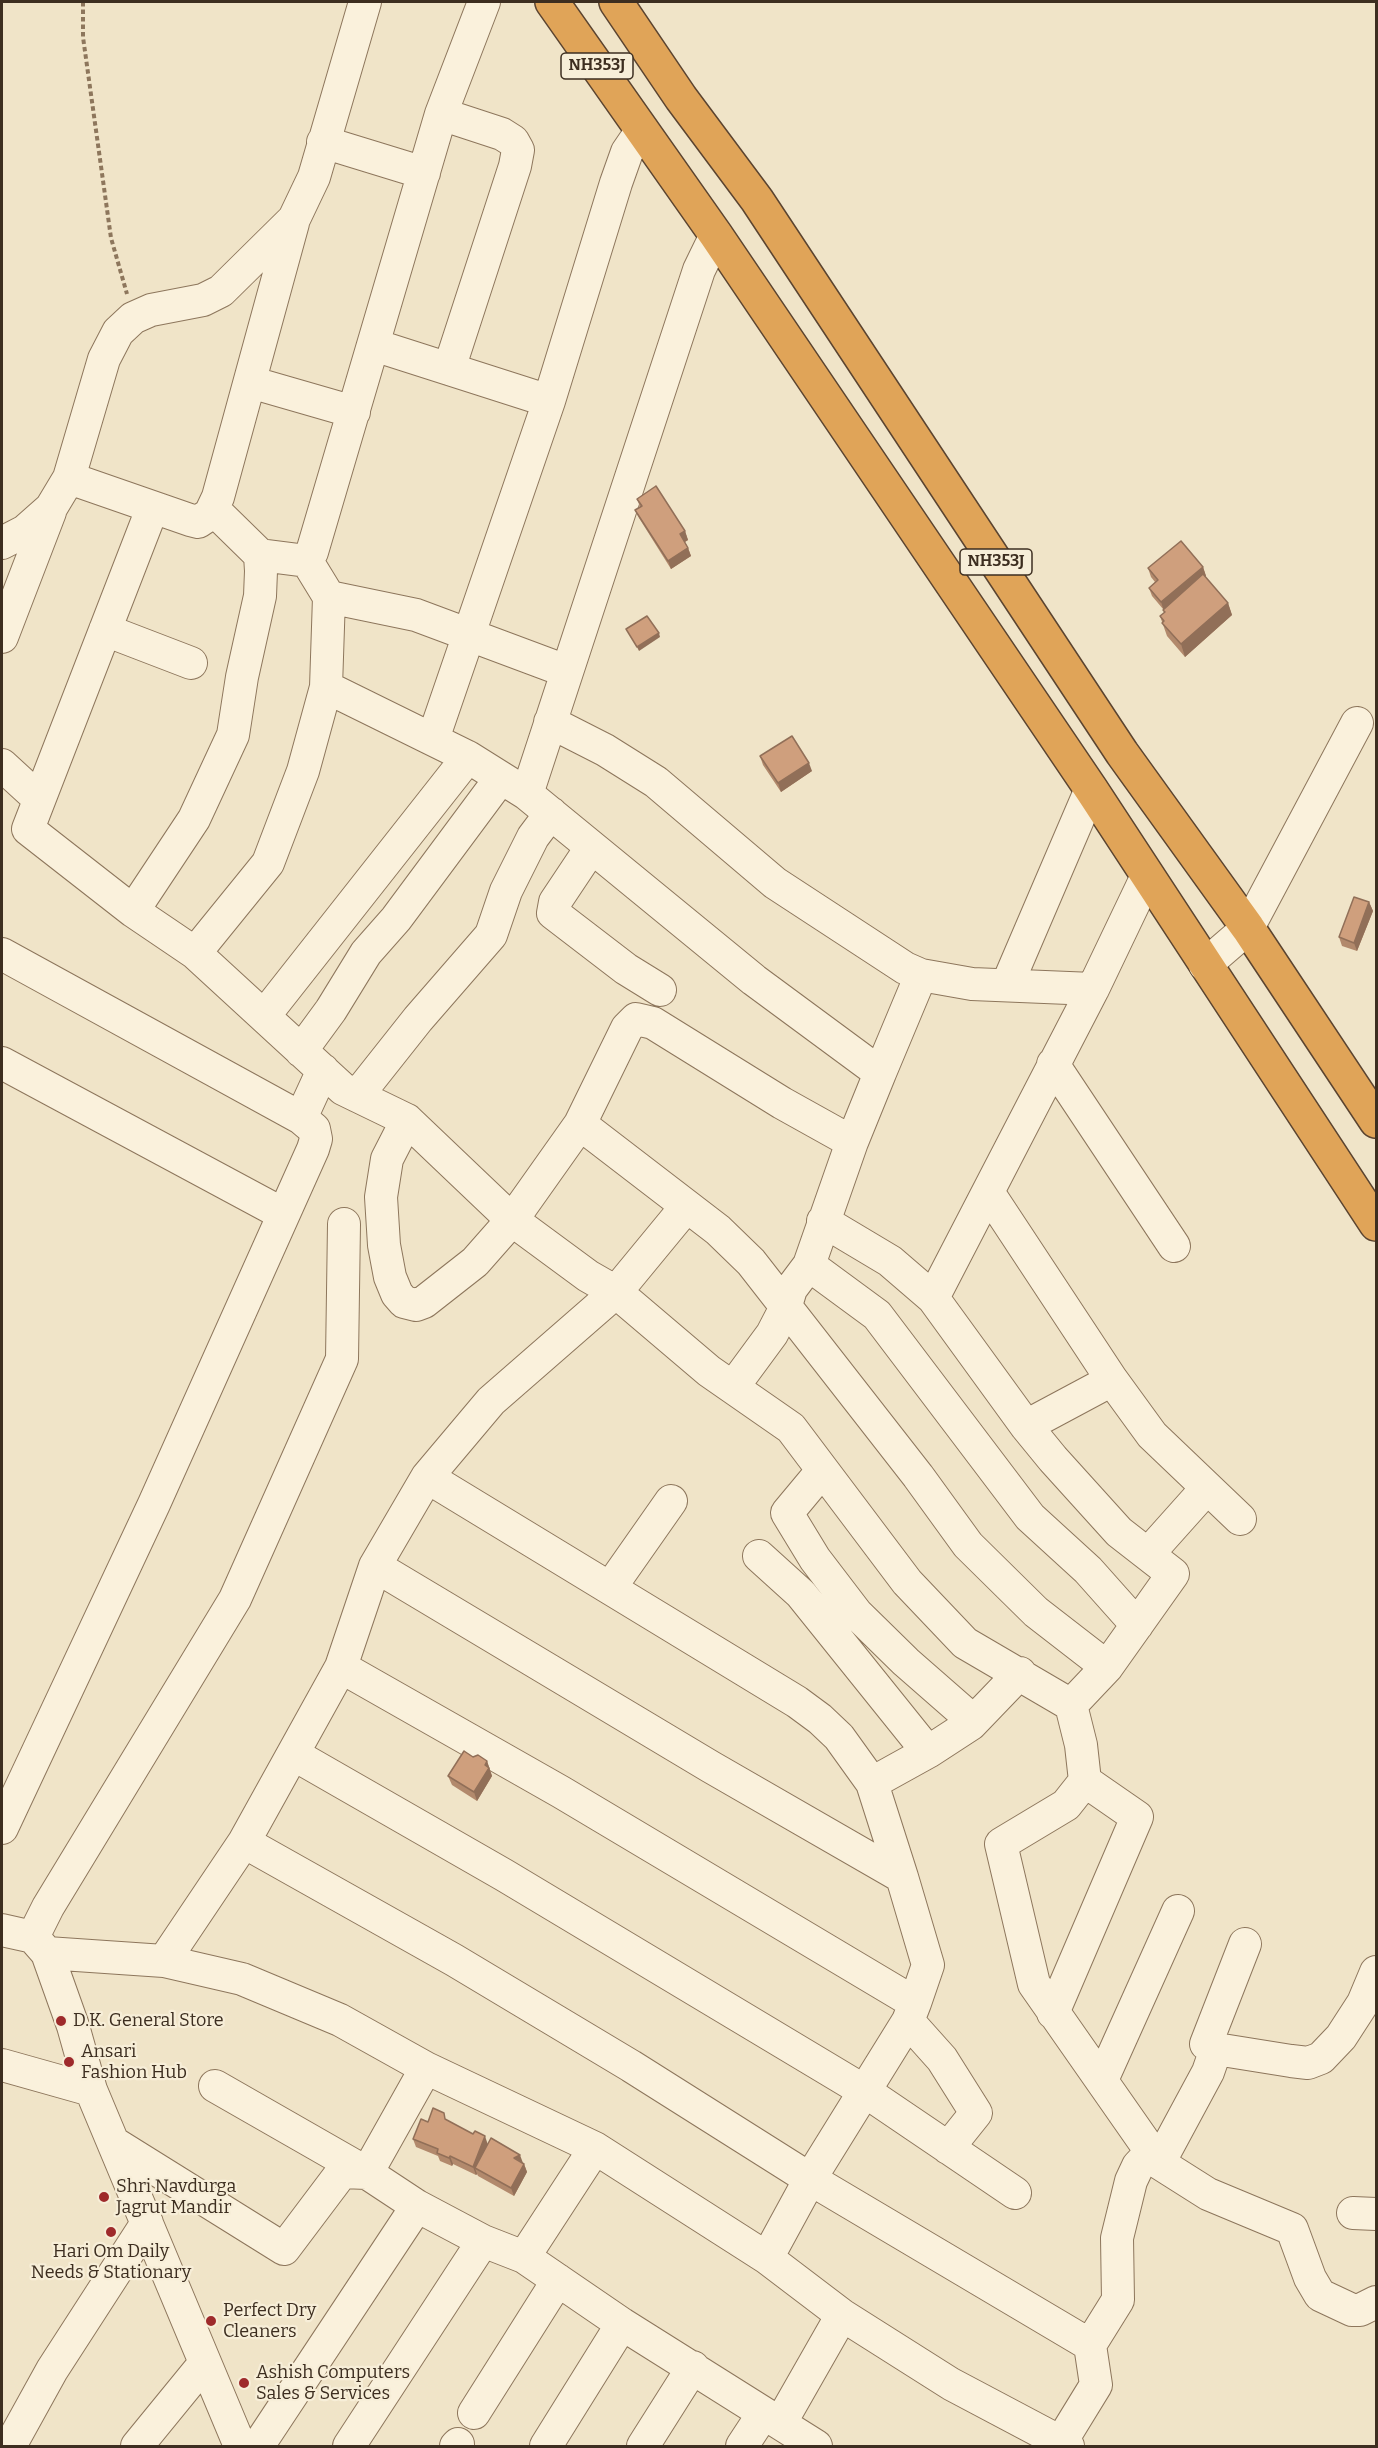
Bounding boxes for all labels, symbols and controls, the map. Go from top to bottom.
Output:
road number: NH353J [561,53,633,79]
road number: NH353J [960,549,1032,575]
place label: D.K. General Store [73,2010,224,2032]
marker: D.K. General Store [54,2014,68,2028]
place label: Ansari Fashion Hub [81,2041,187,2084]
marker: Ansari Fashion Hub [62,2055,76,2069]
place label: Shri Navdurga Jagrut Mandir [116,2176,236,2218]
marker: Shri Navdurga Jagrut Mandir [97,2190,111,2204]
marker: Hari Om Daily Needs & Stationary [104,2225,118,2239]
place label: Hari Om Daily Needs & Stationary [31,2241,191,2284]
place label: Perfect Dry Cleaners [223,2300,316,2342]
marker: Perfect Dry Cleaners [204,2314,218,2328]
place label: Ashish Computers Sales & Services [256,2362,410,2404]
marker: Ashish Computers Sales & Services [237,2376,251,2390]

